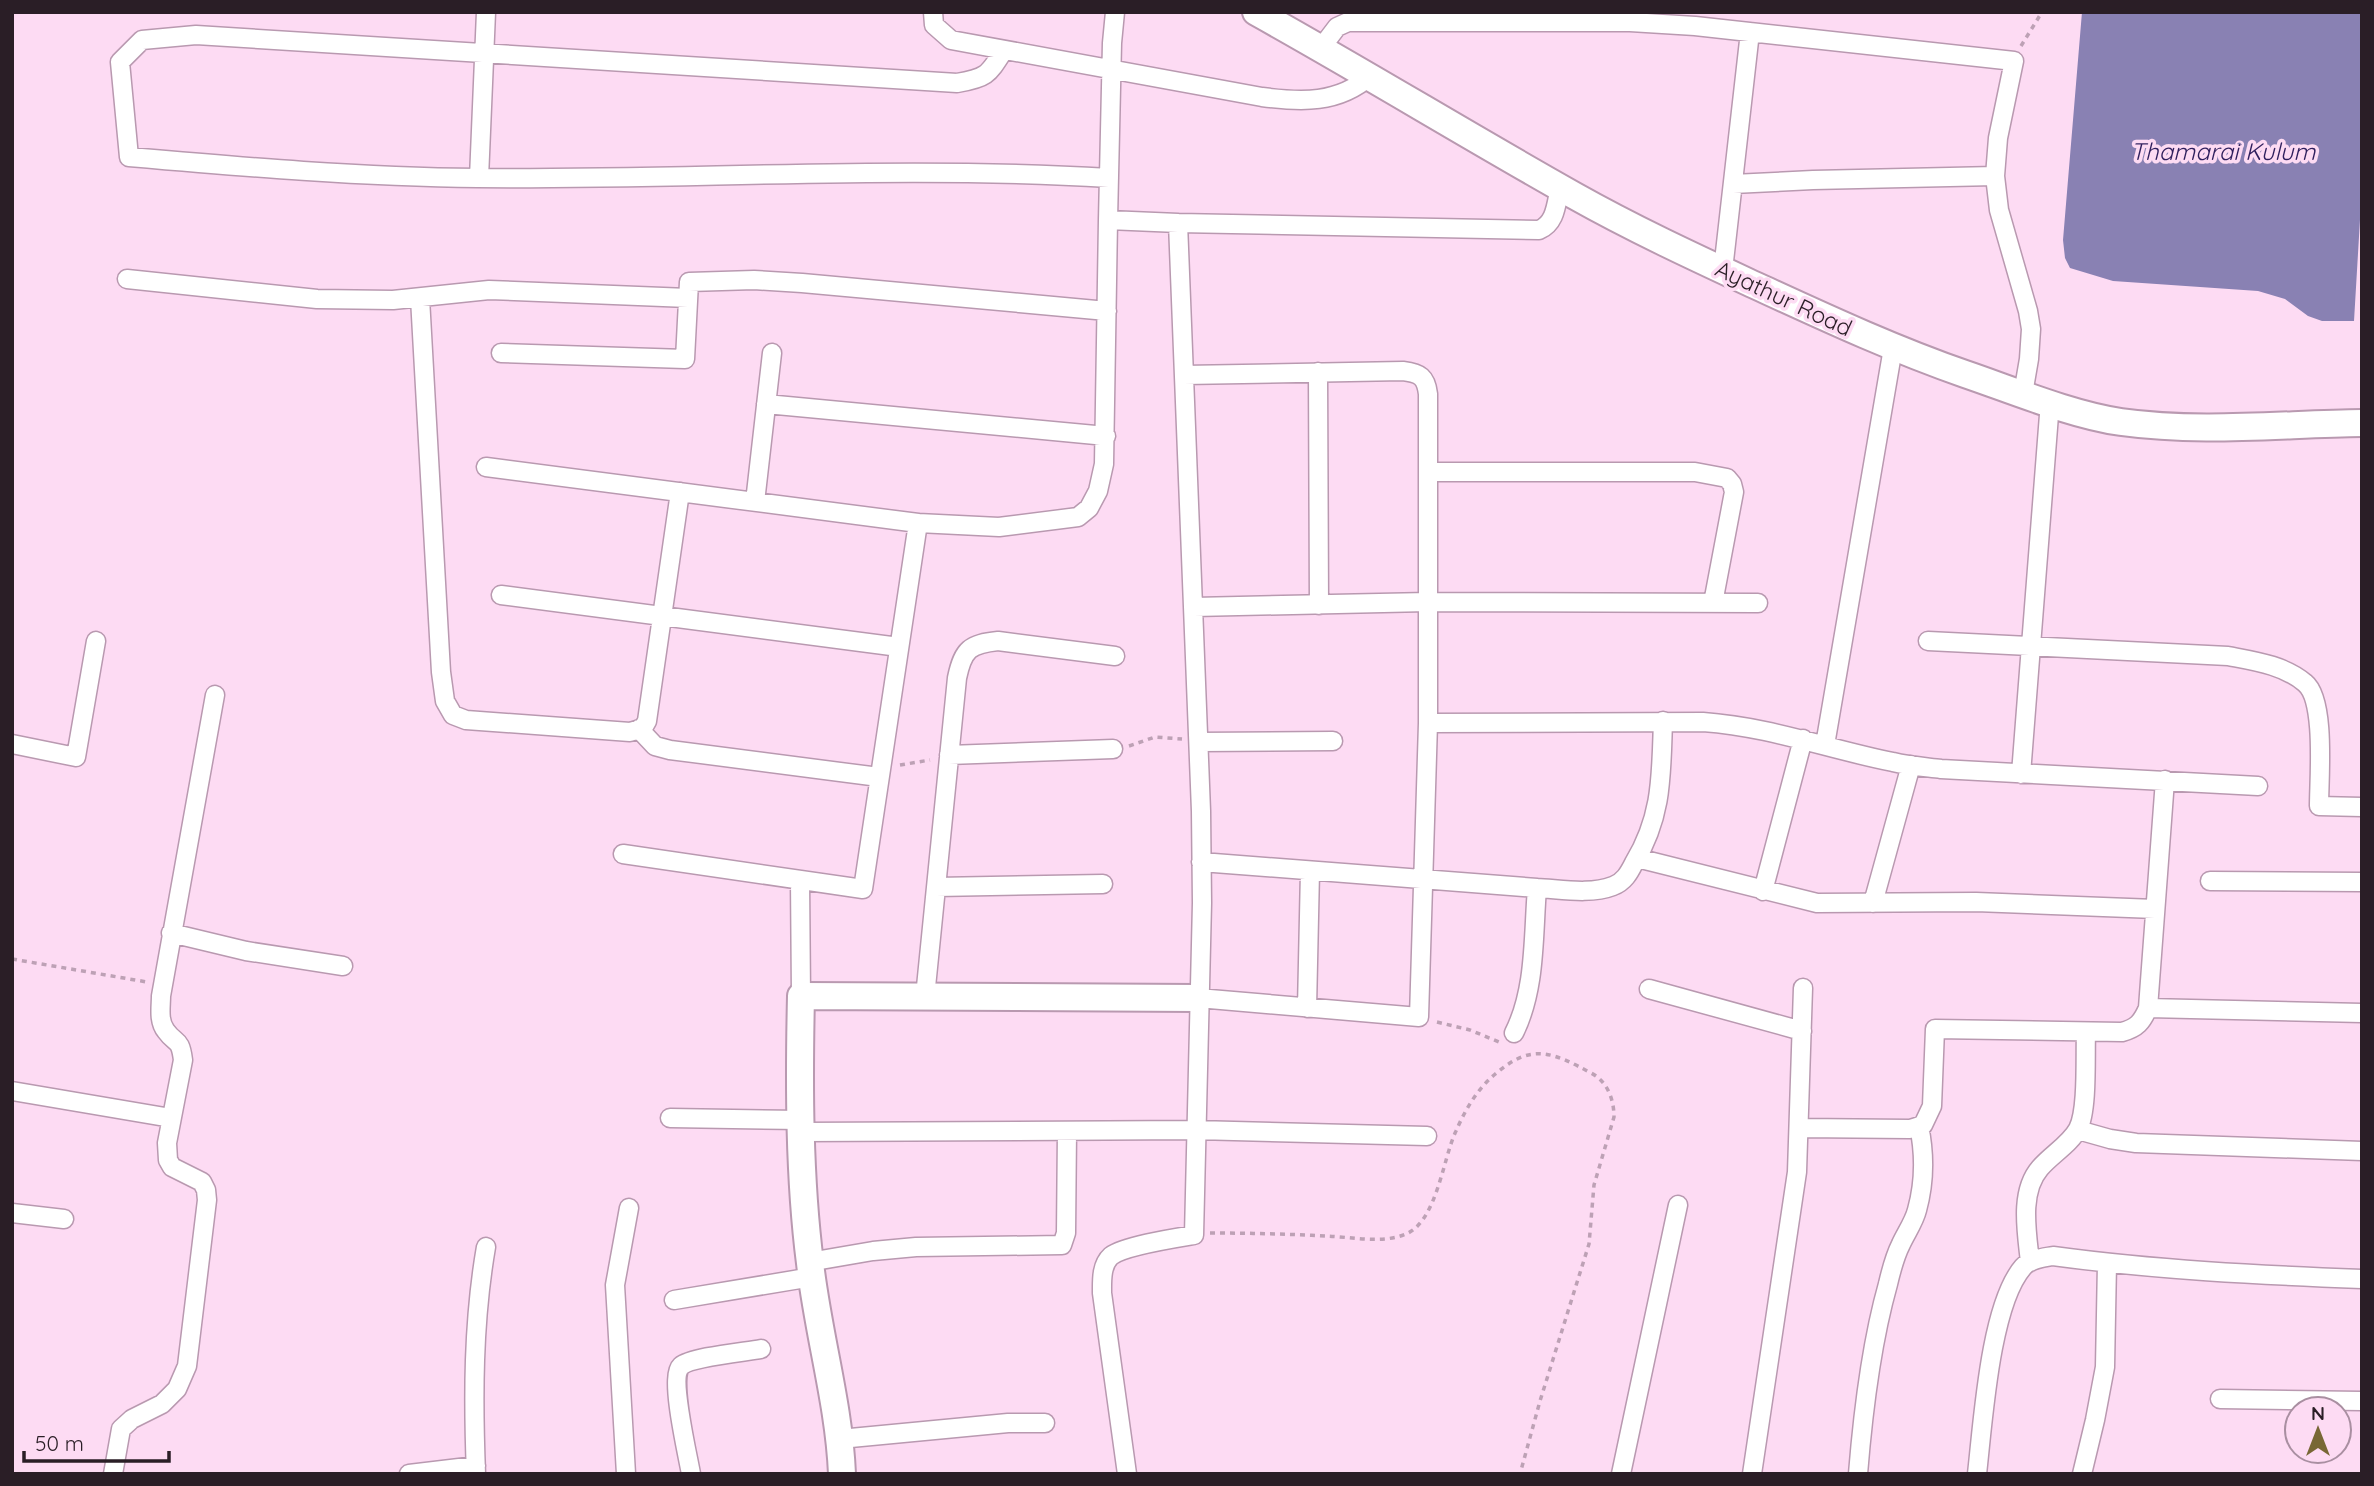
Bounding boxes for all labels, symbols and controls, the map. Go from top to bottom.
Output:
water label: Thamarai Kulum [2131,136,2317,166]
street label: Ayathur Road [1711,254,1857,342]
north arrow [2283,1395,2353,1465]
text: N [2311,1401,2325,1425]
scale bar [24,1420,170,1464]
text: 50 m [35,1430,84,1456]

